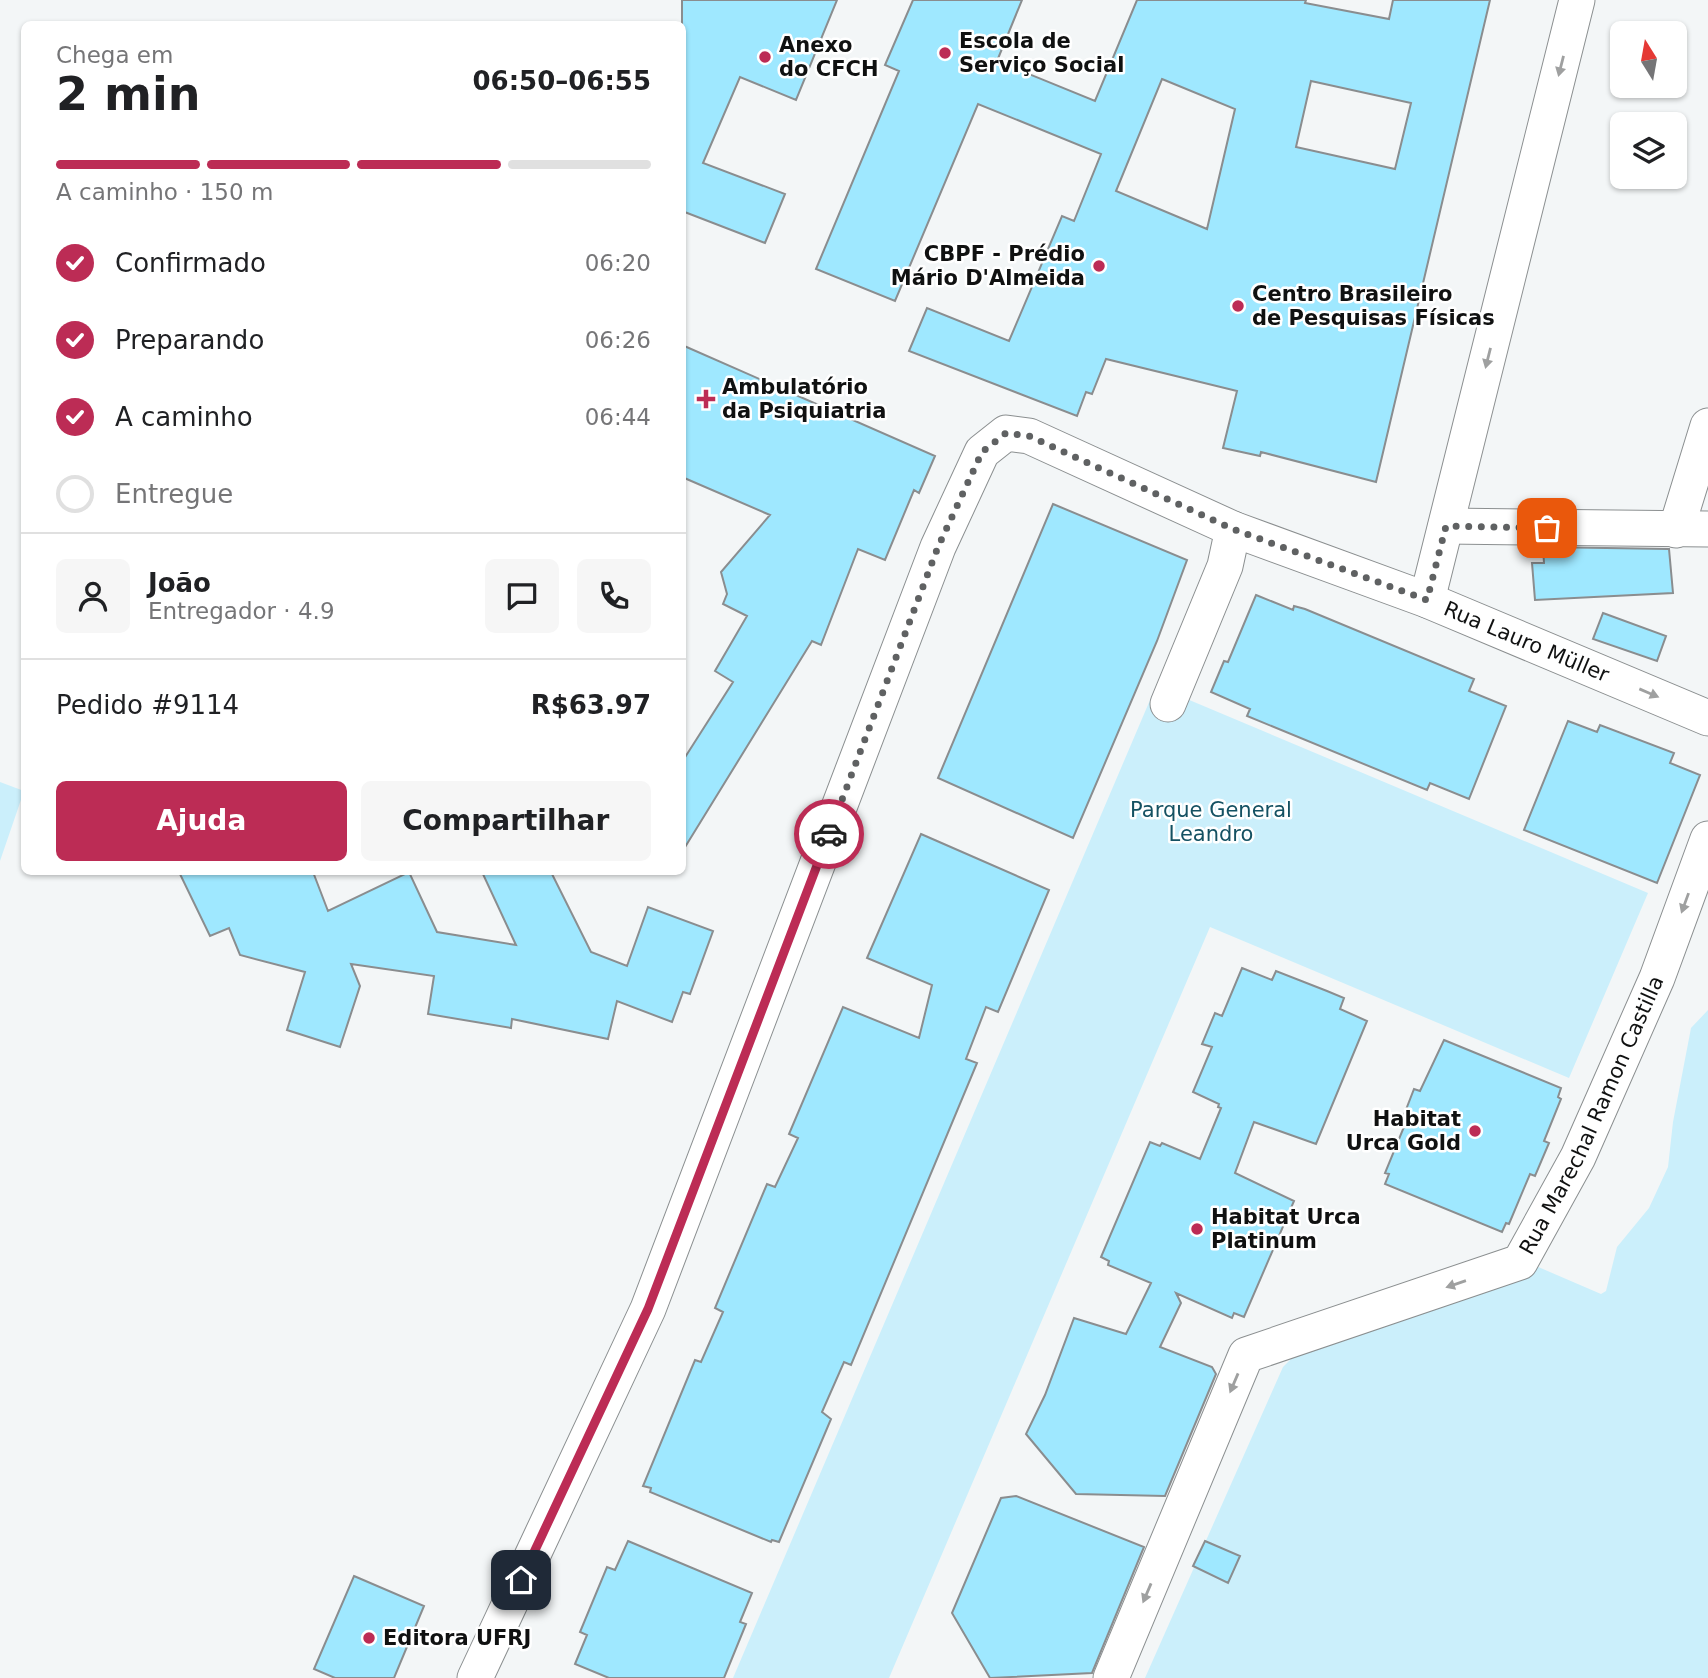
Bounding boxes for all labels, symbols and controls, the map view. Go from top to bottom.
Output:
north arrow [1610,21,1687,98]
map controls [1610,21,1687,189]
place label: Escola de Serviço Social [959,29,1124,77]
place label: Anexo do CFCH [779,33,879,81]
text: Chega em [56,42,173,68]
marker: Escola de Serviço Social [937,45,953,61]
marker: Anexo do CFCH [757,49,773,65]
one-way arrow [1555,55,1566,77]
text: 06:50–06:55 [472,66,651,96]
text: 2 min [56,67,200,121]
button: layers [1610,112,1687,189]
text: A caminho · 150 m [56,179,273,205]
place label: CBPF - Prédio Mário D'Almeida [891,242,1085,290]
icon: check [56,244,94,282]
text: Confirmado [115,248,266,278]
text: 06:20 [585,250,651,276]
marker: CBPF - Prédio Mário D'Almeida [1091,258,1107,274]
place label: Centro Brasileiro de Pesquisas Físicas [1252,282,1495,330]
marker: Centro Brasileiro de Pesquisas Físicas [1230,298,1246,314]
icon: check [56,321,94,359]
text: Preparando [115,325,264,355]
text: 06:26 [585,327,651,353]
one-way arrow [1482,348,1493,370]
place label: Ambulatório da Psiquiatria [722,375,886,423]
marker: Ambulatório da Psiquiatria [696,389,716,409]
icon: check [56,398,94,436]
text: A caminho [115,402,253,432]
text: 06:44 [585,404,651,430]
text: Entregue [115,479,233,509]
pin [1517,498,1577,558]
icon: bag [1528,509,1566,547]
button: person [56,559,130,633]
button: chat [485,559,559,633]
button: phone [577,559,651,633]
text: João [148,568,211,598]
street label: Rua Lauro Müller [1440,596,1613,687]
text: Entregador · 4.9 [148,598,335,624]
one-way arrow [1638,687,1659,698]
text: Pedido #9114 [56,690,239,720]
text: R$63.97 [531,690,651,720]
button: Ajuda [56,781,347,861]
button: Compartilhar [361,781,651,861]
park label: Parque General Leandro [1130,798,1292,846]
courier [794,799,864,869]
icon: car [810,815,848,853]
one-way arrow [1679,893,1690,914]
street label: Rua Marechal Ramon Castilla [1515,972,1668,1259]
place label: Habitat Urca Gold [1346,1107,1461,1155]
marker: Habitat Urca Gold [1467,1123,1483,1139]
place label: Habitat Urca Platinum [1211,1205,1361,1253]
marker: Habitat Urca Platinum [1189,1221,1205,1237]
one-way arrow [1445,1279,1466,1290]
one-way arrow [1229,1373,1240,1394]
pin [491,1550,551,1610]
icon: home [502,1561,540,1599]
one-way arrow [1141,1583,1152,1604]
place label: Editora UFRJ [383,1626,531,1650]
marker: Editora UFRJ [361,1630,377,1646]

